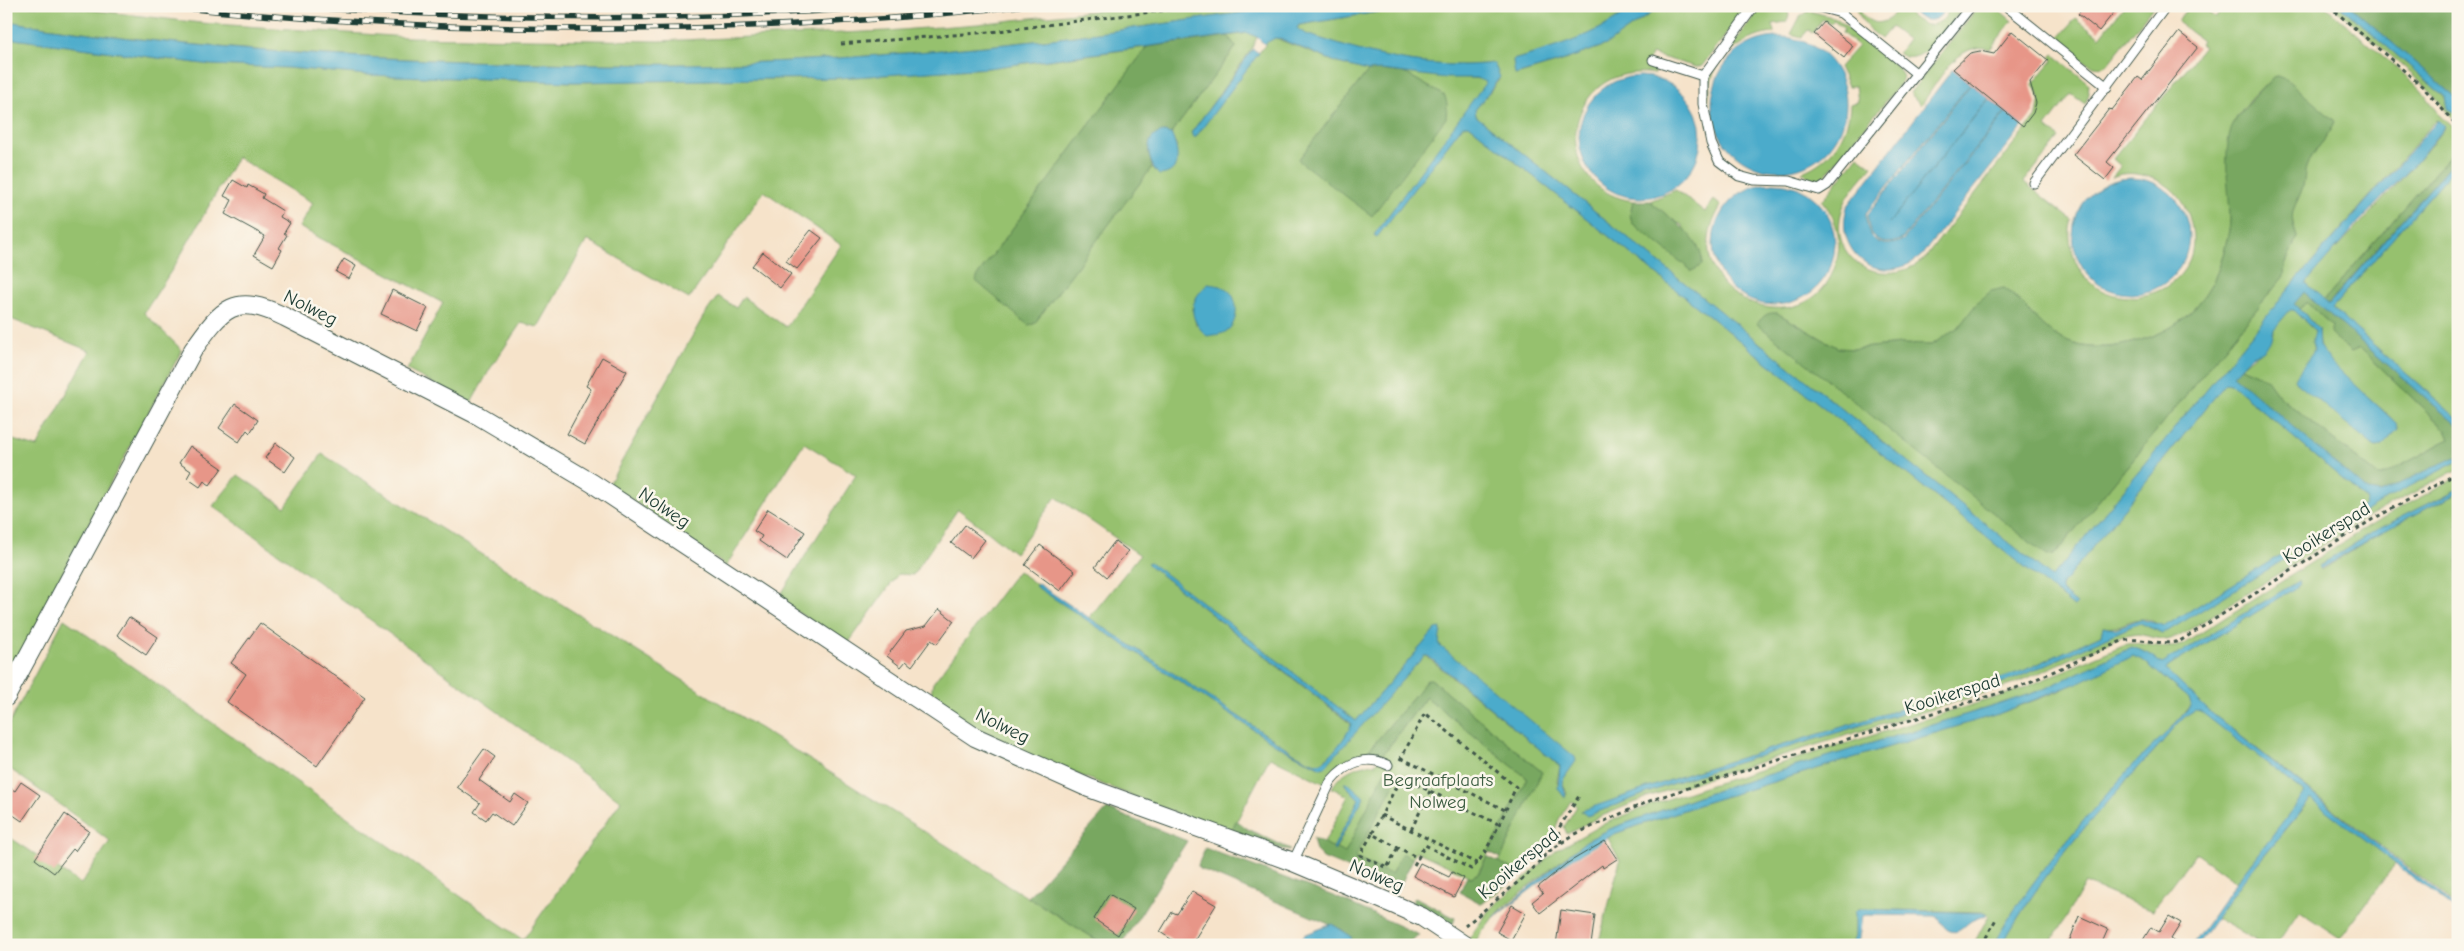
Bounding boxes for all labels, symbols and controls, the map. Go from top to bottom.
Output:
street label: Nolweg [280,285,341,331]
street label: Nolweg [635,483,694,533]
street label: Kooikerspad [2279,497,2374,568]
street label: Kooikerspad [1902,669,2003,719]
street label: Nolweg [972,703,1033,748]
park label: Begraafplaats Nolweg [1383,769,1493,813]
street label: Kooikerspad [1474,824,1564,904]
street label: Nolweg [1346,855,1407,897]

